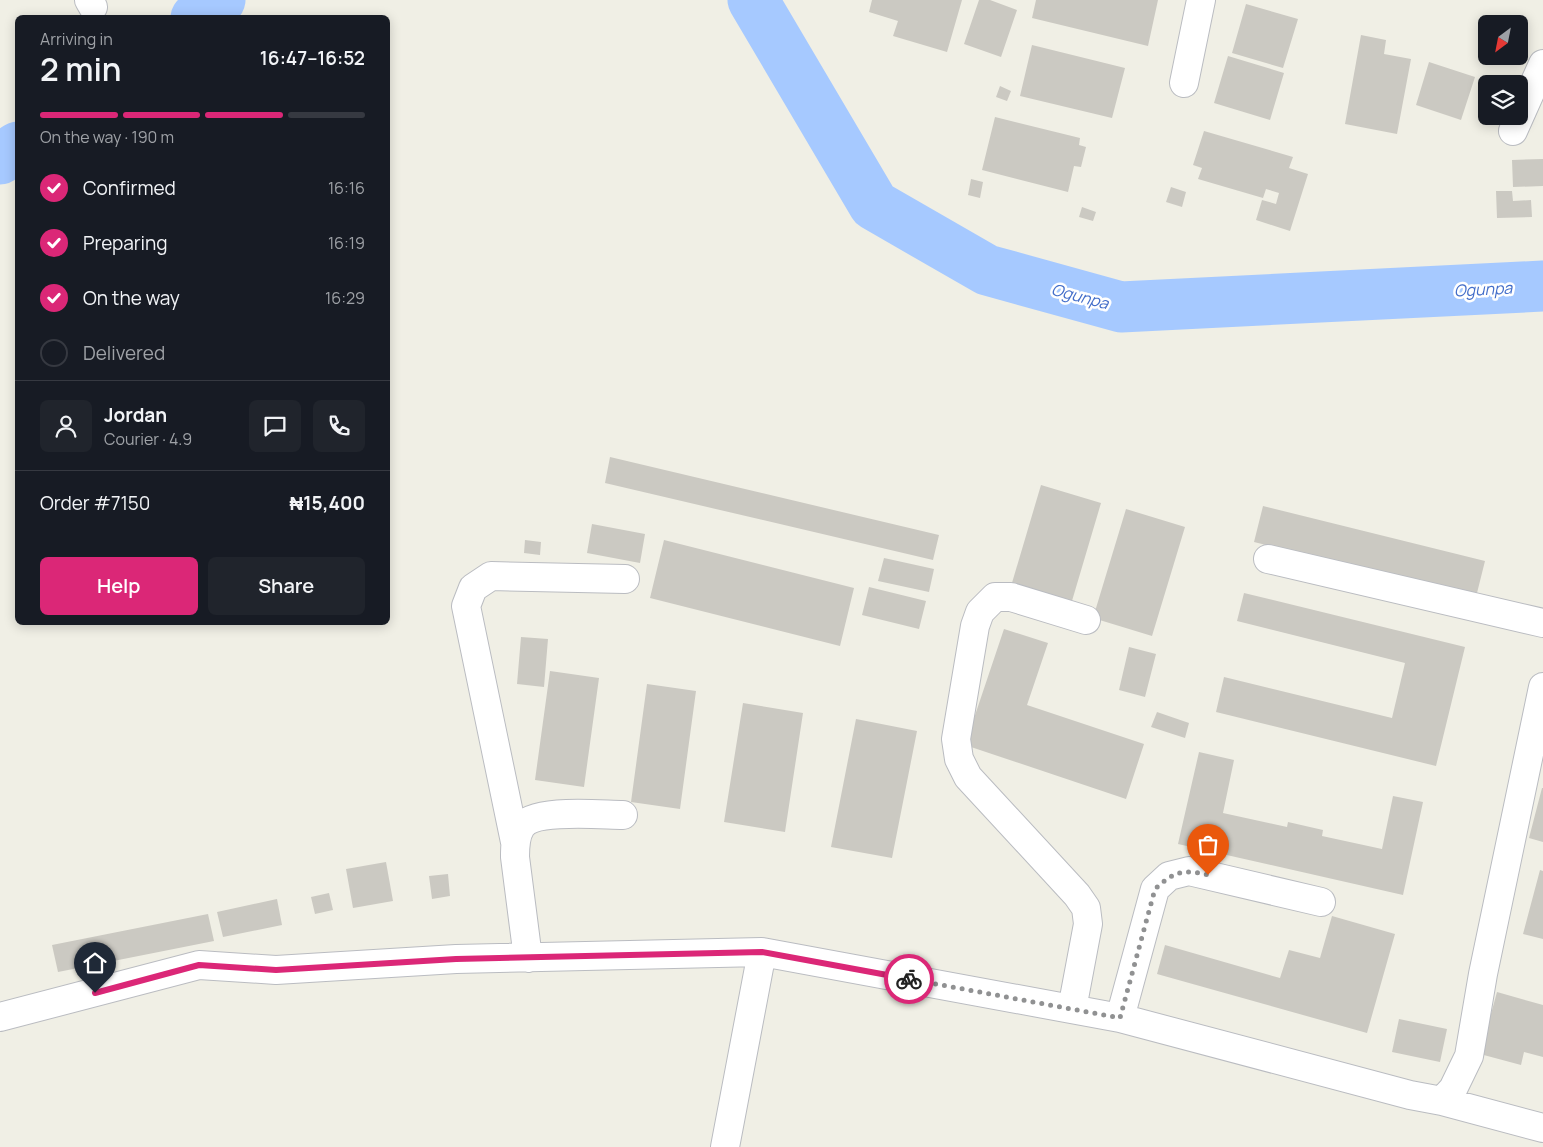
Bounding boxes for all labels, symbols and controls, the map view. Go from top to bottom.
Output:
north arrow [1478,15,1528,65]
map controls [1478,15,1528,125]
text: Arriving in [40,28,113,50]
text: 16:47–16:52 [260,45,365,71]
text: 2 min [40,47,122,91]
button: layers [1478,75,1528,125]
text: On the way · 190 m [40,126,174,148]
icon: check [40,174,68,202]
text: Confirmed [83,175,176,201]
text: 16:16 [328,177,365,199]
icon: check [40,229,68,257]
text: Preparing [83,230,168,256]
text: 16:19 [328,232,365,254]
water label: Ogunpa [1453,276,1514,302]
water label: Ogunpa [1049,278,1112,314]
icon: check [40,284,68,312]
text: On the way [83,285,180,311]
text: 16:29 [325,287,365,309]
text: Delivered [83,340,165,366]
button: person [40,400,92,452]
button: chat [249,400,301,452]
button: phone [313,400,365,452]
text: Jordan [104,402,167,428]
text: Courier · 4.9 [104,428,192,450]
text: Order #7150 [40,490,150,516]
text: ₦15,400 [289,490,365,516]
button: Help [40,557,198,615]
button: Share [208,557,365,615]
pin [1187,824,1229,875]
icon: bag [1194,831,1222,859]
pin [74,942,116,993]
icon: home [81,949,109,977]
courier [884,954,934,1004]
icon: bike [895,965,923,993]

